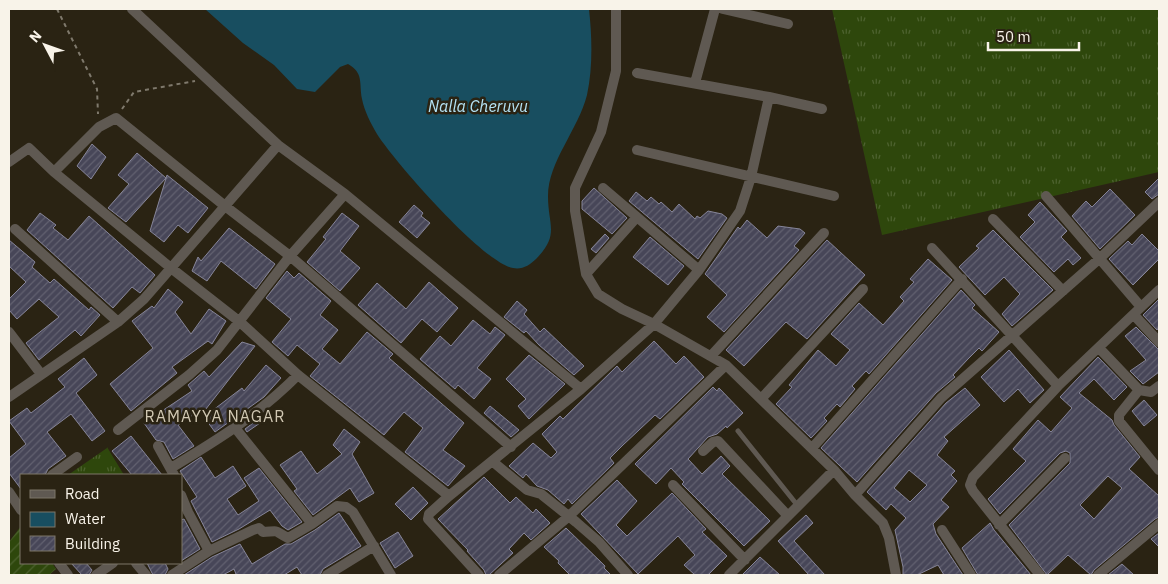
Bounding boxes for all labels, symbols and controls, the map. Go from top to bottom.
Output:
north arrow [20,20,70,70]
scale bar [988,20,1079,52]
text: N [25,27,45,46]
text: 50 m [996,27,1031,46]
water label: Nalla Cheruvu [428,96,528,116]
district label: RAMAYYA NAGAR [145,406,285,426]
legend [20,474,182,564]
text: Road [65,484,100,503]
text: Water [65,509,106,528]
text: Building [65,534,120,553]

